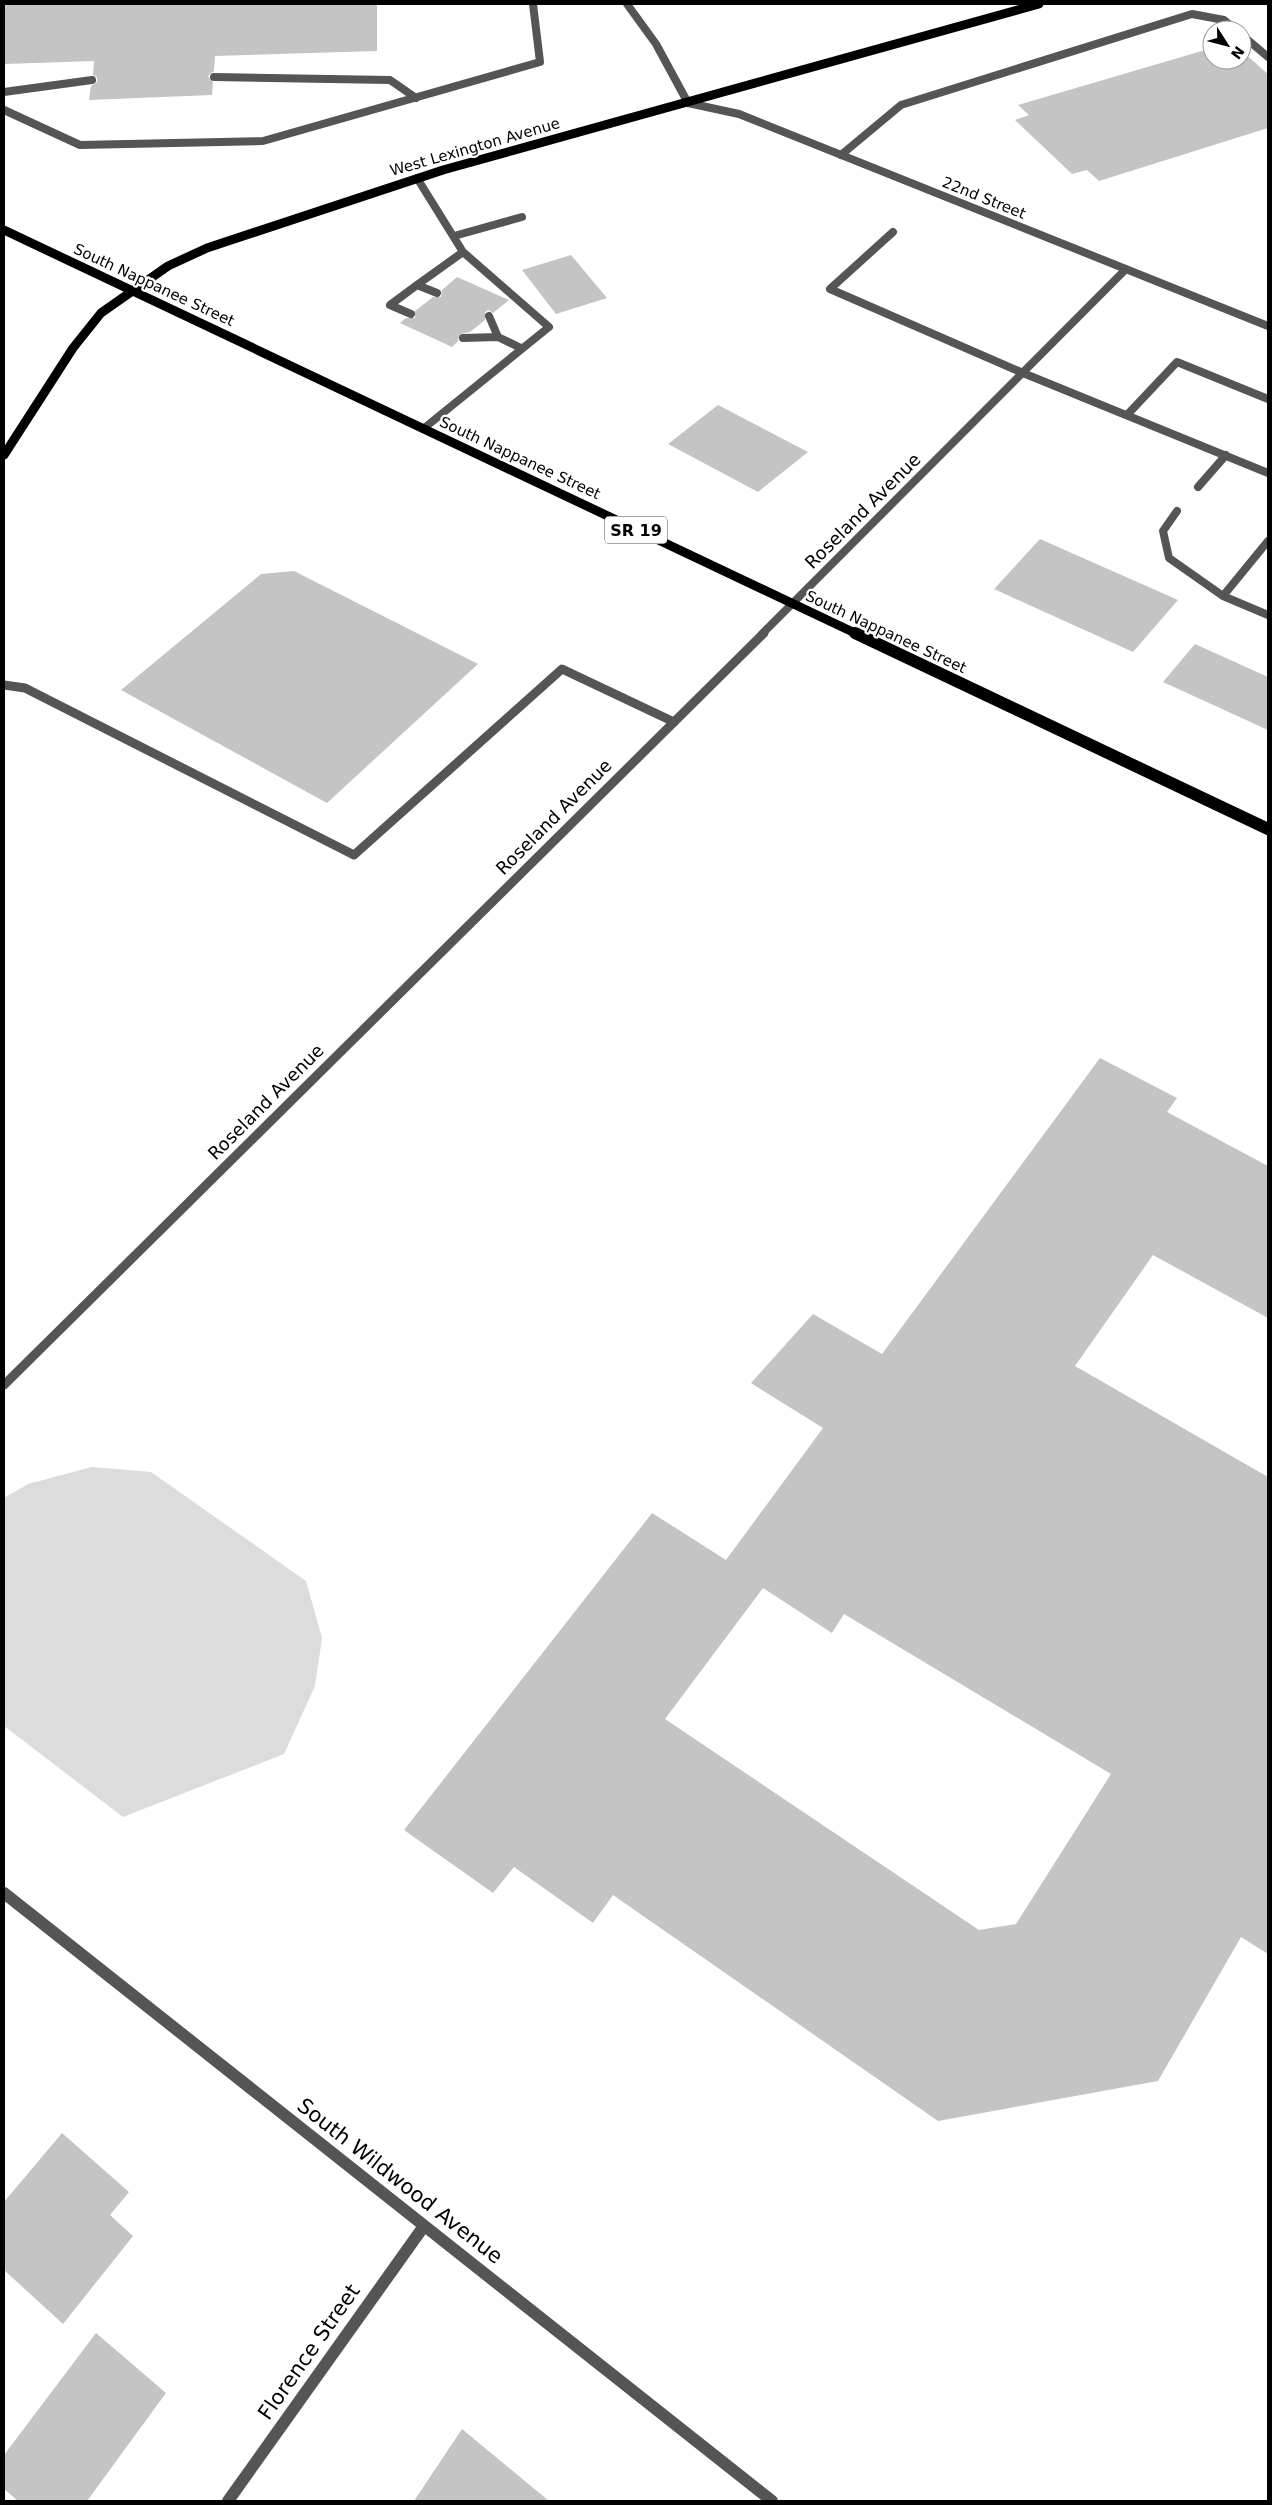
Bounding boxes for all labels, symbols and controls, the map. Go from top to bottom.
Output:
north arrow [1202,20,1252,70]
text: N [1228,43,1247,62]
street label: West Lexington Avenue [388,114,562,180]
street label: 22nd Street [940,173,1028,223]
street label: South Nappanee Street [71,240,237,330]
street label: South Nappanee Street [437,413,603,503]
street label: Roseland Avenue [801,449,925,573]
road number: SR 19 [605,516,667,544]
street label: South Nappanee Street [803,587,969,677]
street label: Roseland Avenue [492,755,616,879]
street label: Roseland Avenue [204,1040,328,1164]
street label: South Wildwood Avenue [293,2093,507,2269]
street label: Florence Street [253,2280,365,2424]

